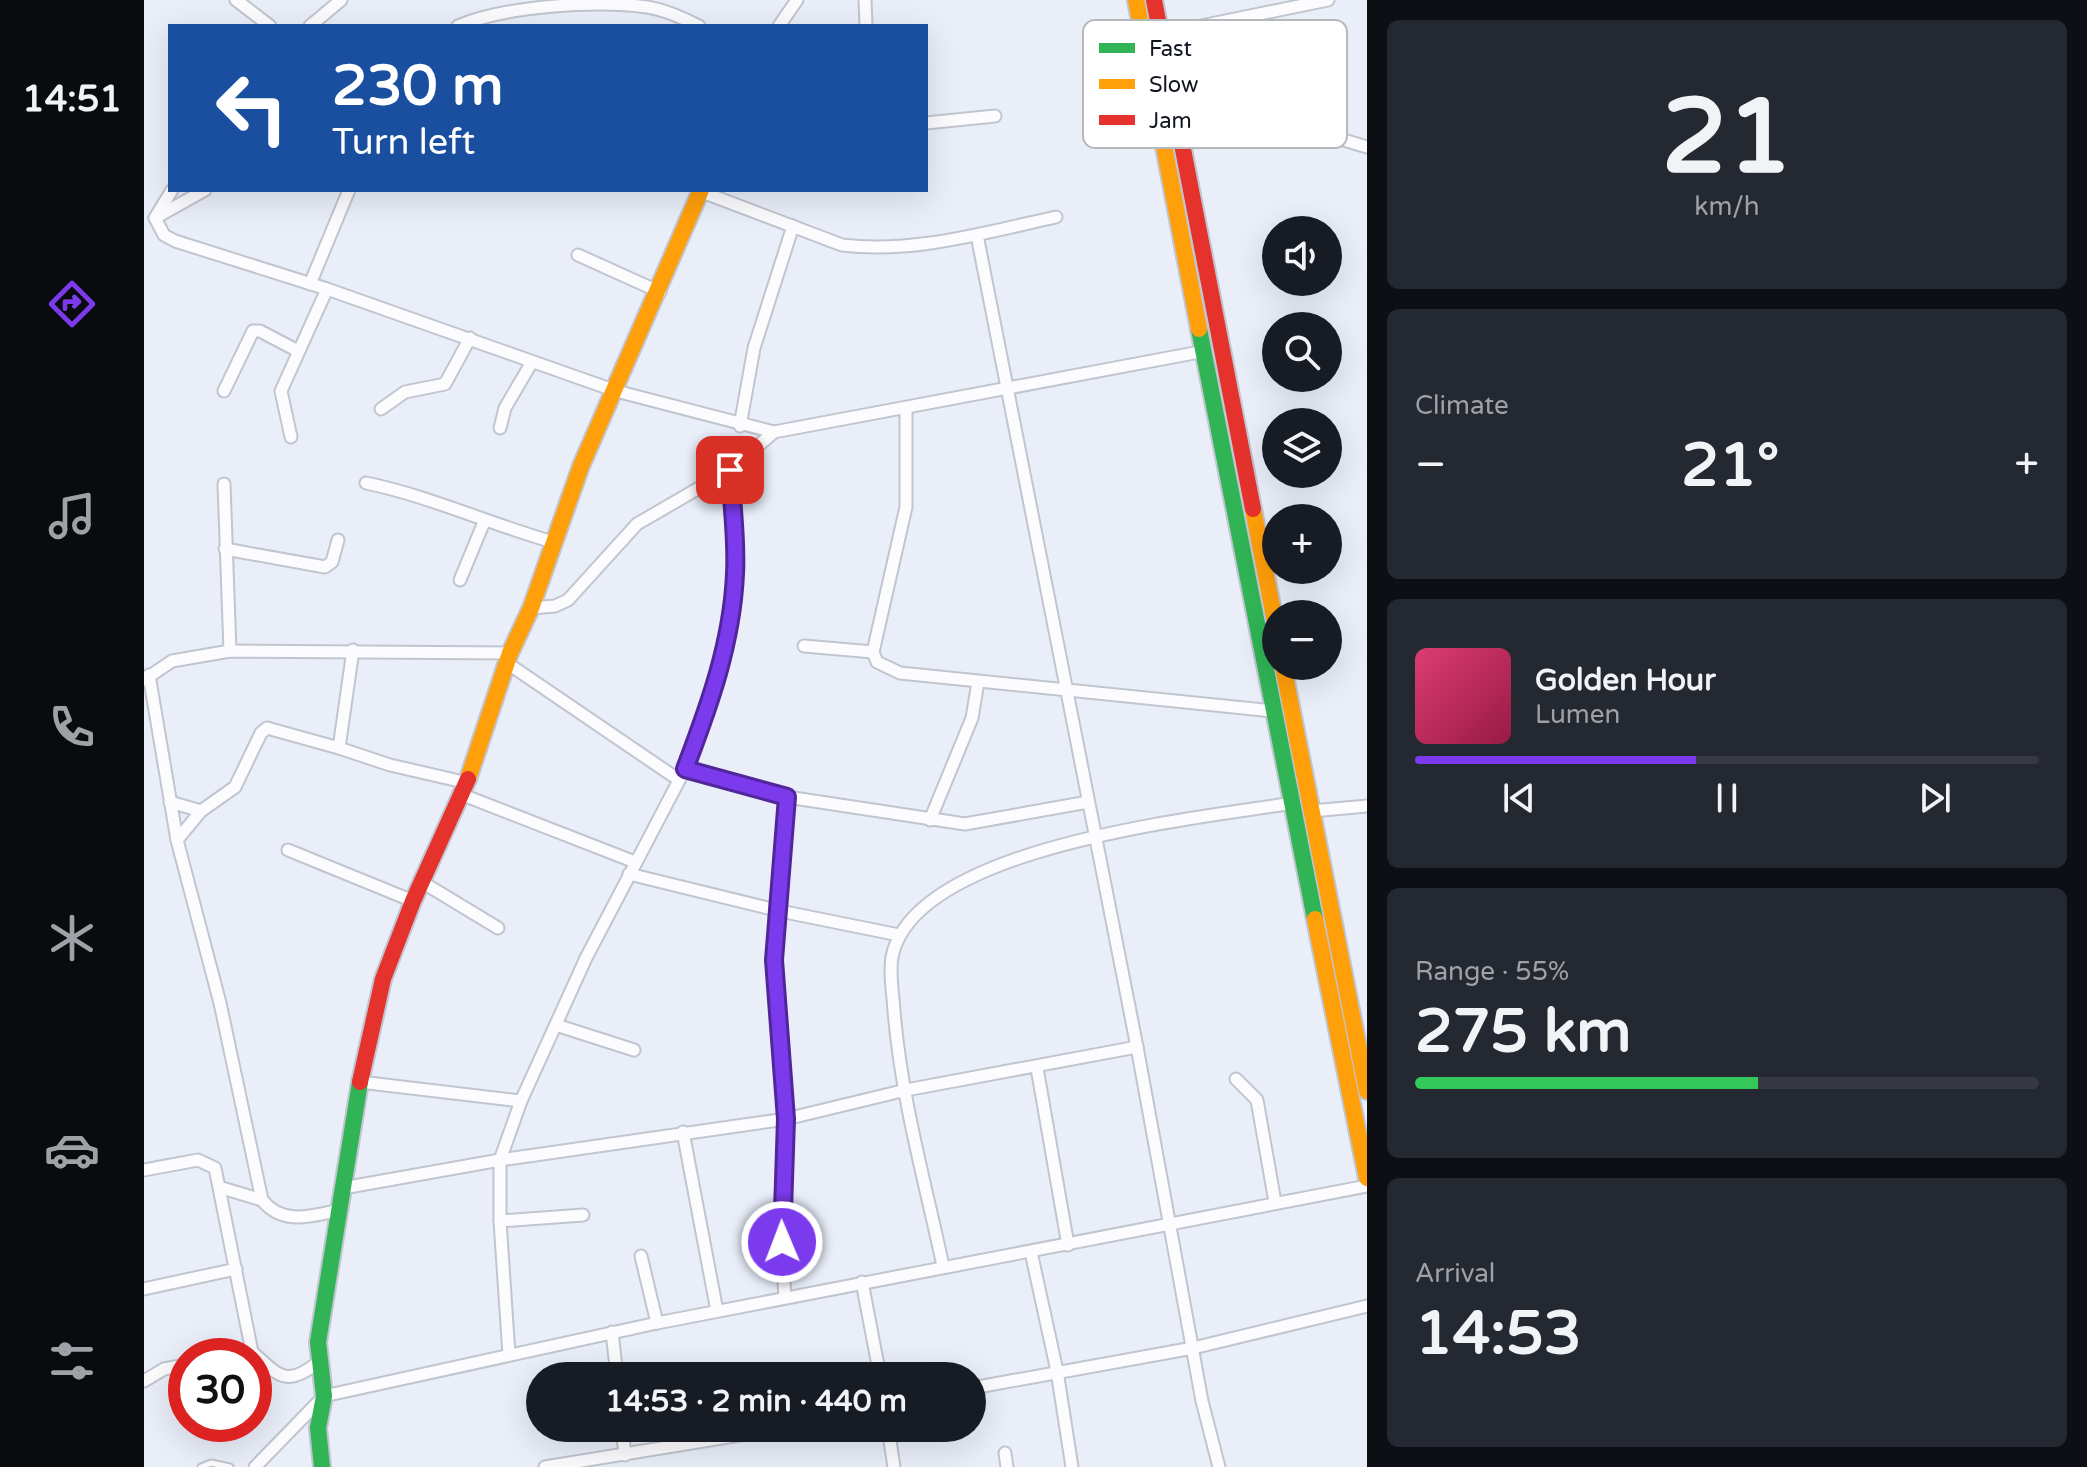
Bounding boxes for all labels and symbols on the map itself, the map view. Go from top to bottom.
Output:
legend [1083,20,1347,148]
text: Fast [1149,36,1192,62]
text: Slow [1149,72,1199,98]
text: Jam [1149,108,1192,134]
pin [696,436,764,504]
position arrow [740,1200,824,1284]
speed limit sign: 30 [168,1338,272,1442]

